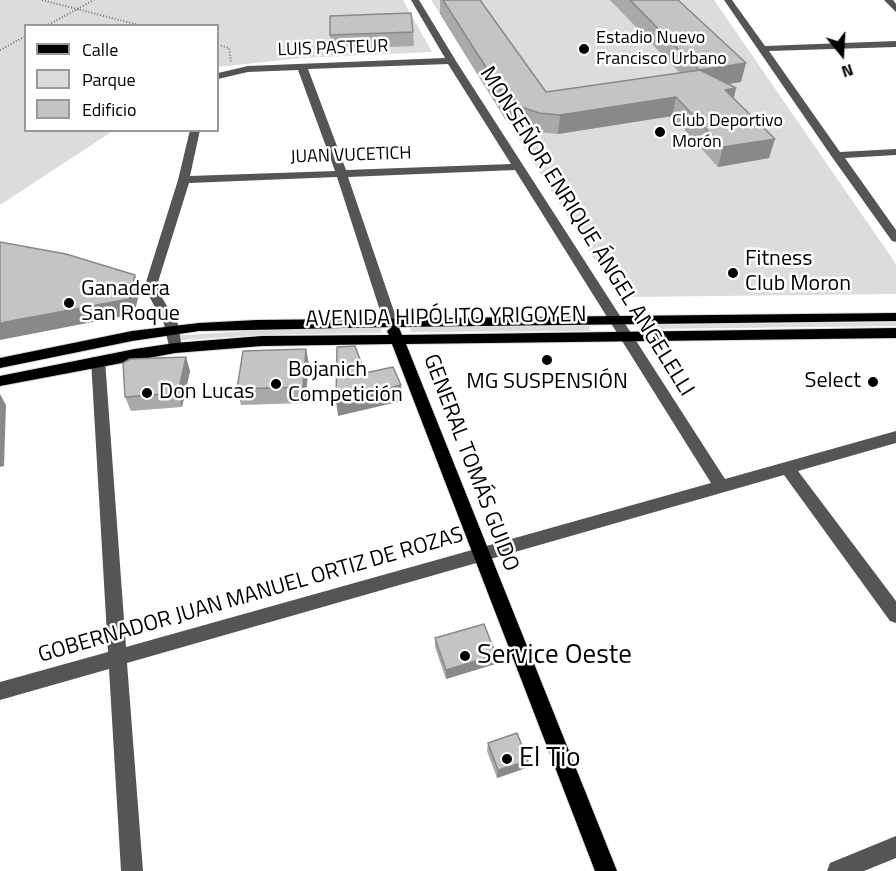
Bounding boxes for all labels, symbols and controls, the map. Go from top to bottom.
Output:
legend [24,24,219,132]
north arrow [812,24,872,84]
place label: Estadio Nuevo Francisco Urbano [596,28,727,70]
text: Calle [82,36,118,63]
street label: LUIS PASTEUR [277,36,389,62]
marker: Estadio Nuevo Francisco Urbano [577,42,591,56]
text: N [839,58,857,84]
street label: MONSEÑOR ENRIQUE ÁNGEL ANGELELLI [473,62,699,402]
text: Parque [82,66,136,93]
text: Edificio [82,96,136,123]
place label: Club Deportivo Morón [672,111,783,154]
marker: Club Deportivo Morón [653,125,667,139]
street label: JUAN VUCETICH [290,143,412,169]
place label: Fitness Club Moron [745,247,851,298]
marker: Fitness Club Moron [726,266,740,280]
place label: Ganadera San Roque [81,277,180,328]
marker: Ganadera San Roque [62,296,76,310]
street label: AVENIDA HIPÓLITO YRIGOYEN [305,302,587,334]
street label: GENERAL TOMÁS GUIDO [416,351,524,575]
marker: MG SUSPENSIÓN [540,353,554,367]
place label: Bojanich Competición [288,358,403,410]
place label: Select [804,369,861,395]
place label: MG SUSPENSIÓN [466,370,628,396]
marker: Select [866,375,880,389]
marker: Bojanich Competición [269,377,283,391]
place label: Don Lucas [159,380,254,406]
marker: Don Lucas [140,386,154,400]
street label: GOBERNADOR JUAN MANUEL ORTIZ DE ROZAS [35,523,467,669]
place label: Service Oeste [477,640,632,672]
marker: Service Oeste [458,649,472,663]
place label: El Tio [519,743,580,775]
marker: El Tio [500,752,514,766]

